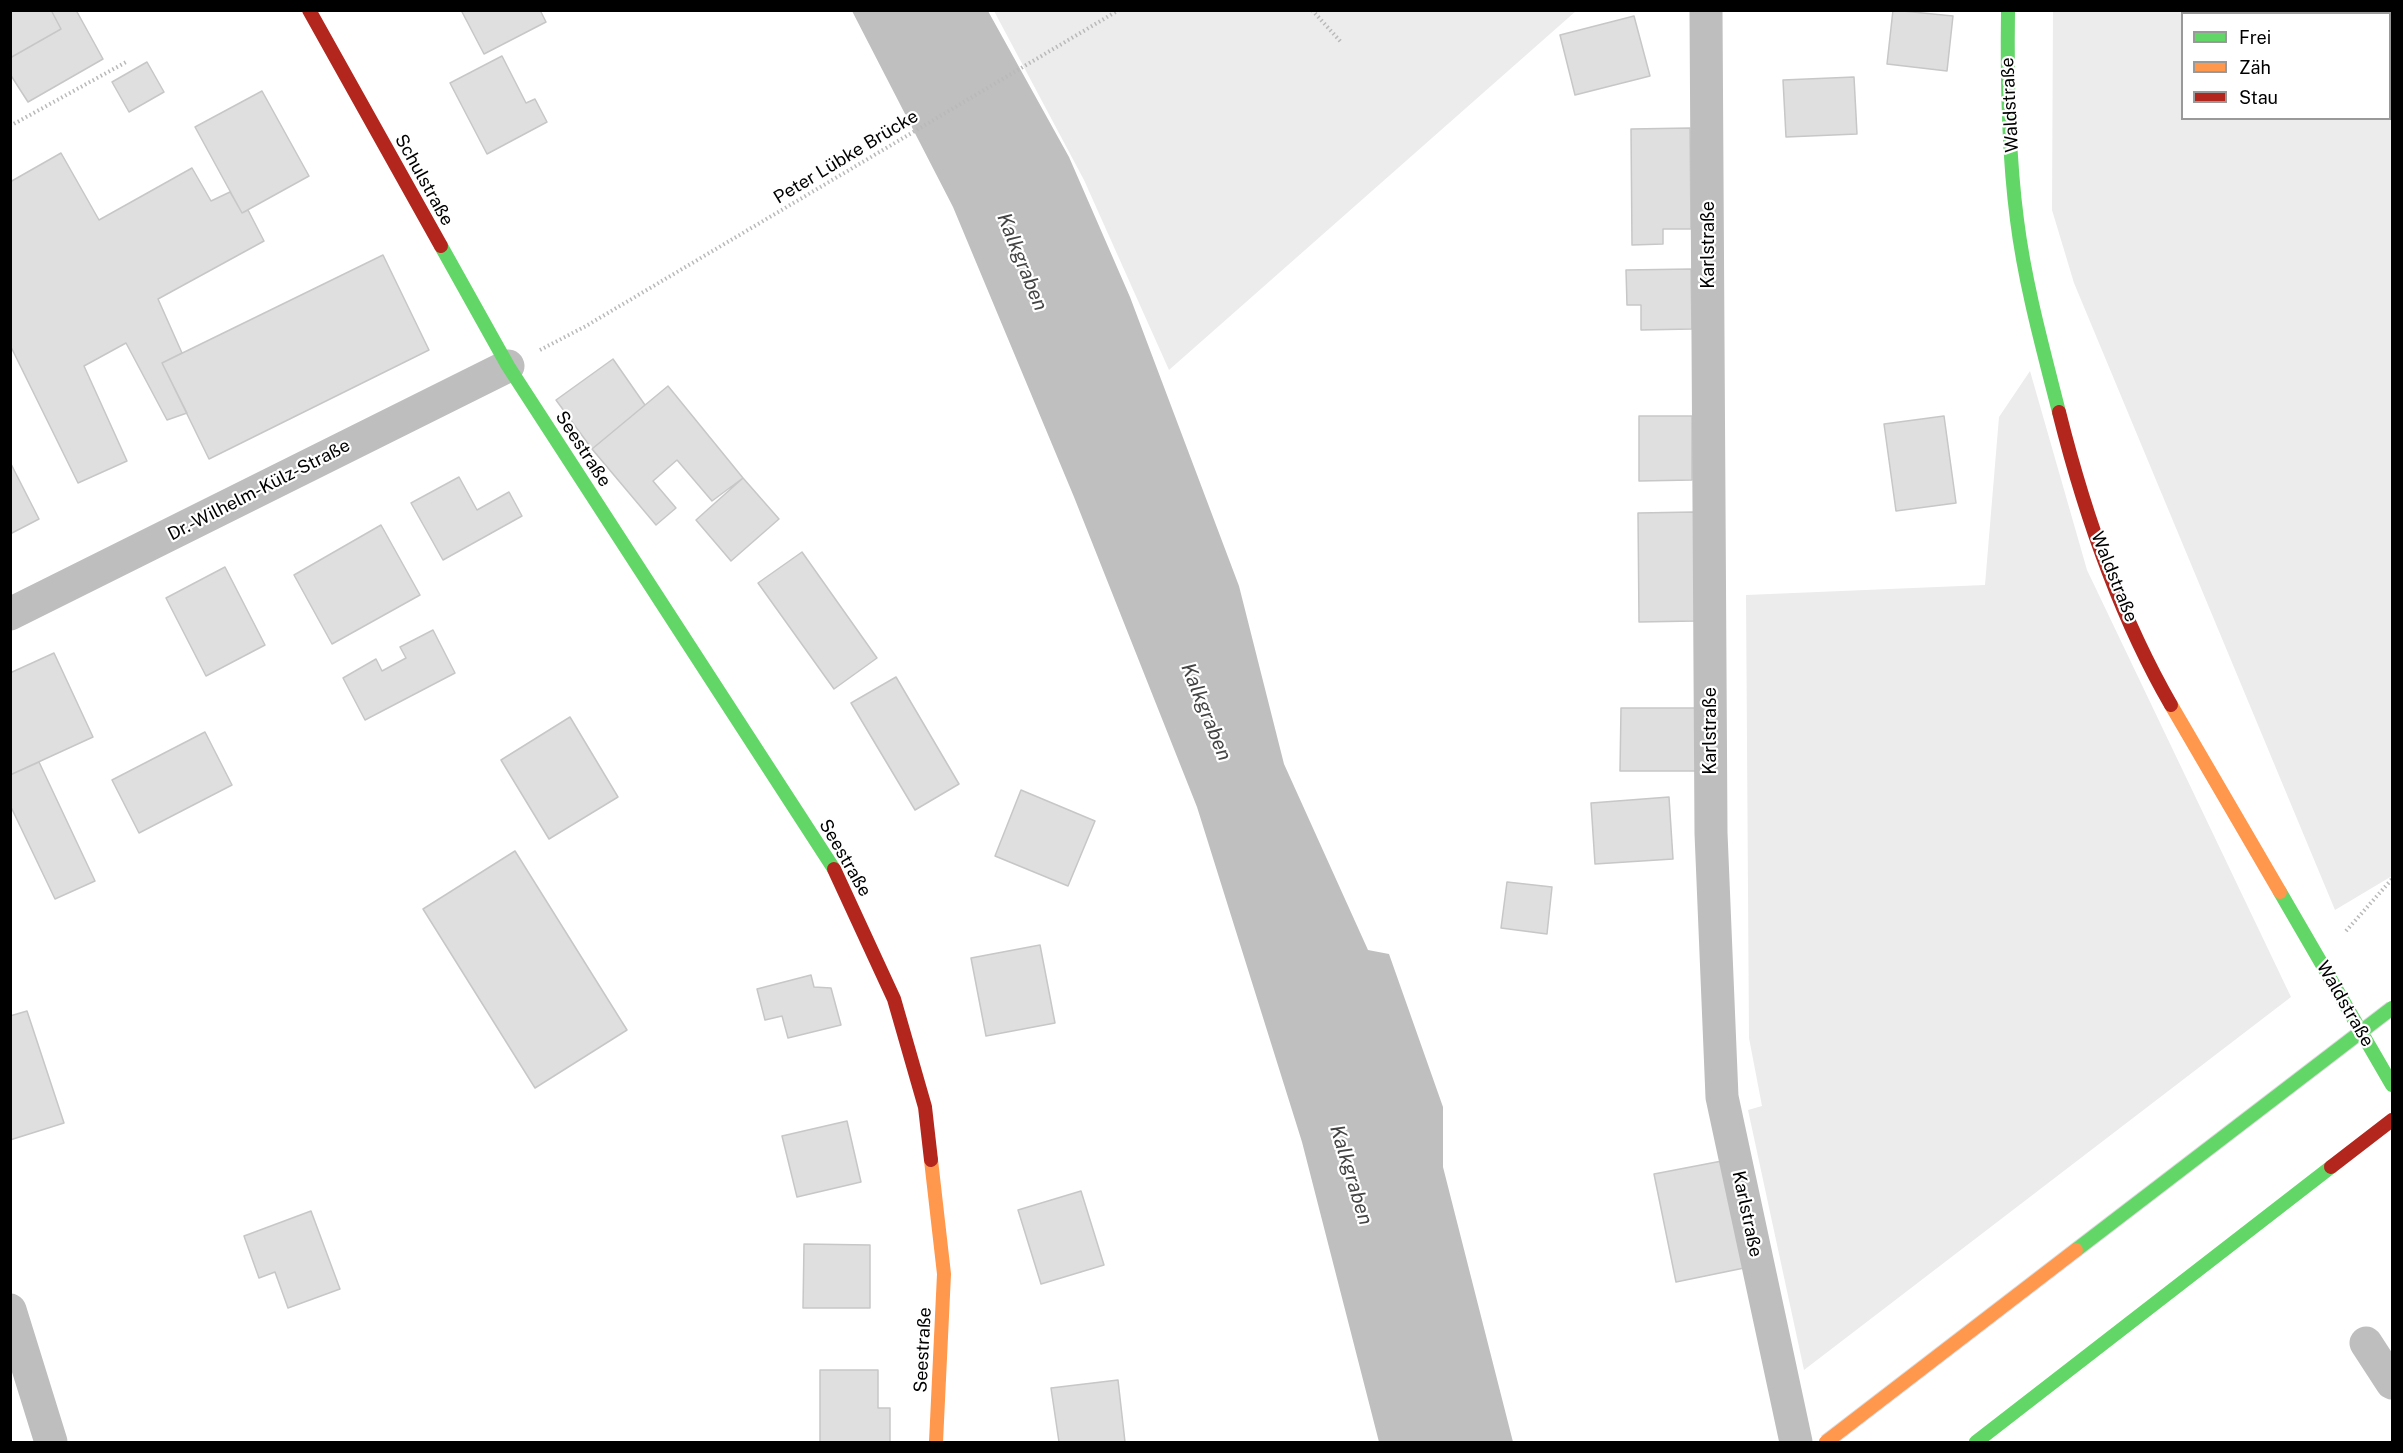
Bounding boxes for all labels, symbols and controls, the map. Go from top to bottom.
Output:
legend [2181,12,2391,120]
text: Frei [2239,27,2271,48]
street label: Waldstraße [1997,57,2023,153]
text: Zäh [2239,57,2271,78]
text: Stau [2239,87,2278,108]
street label: Peter Lübke Brücke [770,105,922,209]
street label: Schulstraße [390,130,458,230]
street label: Karlstraße [1697,201,1719,289]
water label: Kalkgraben [992,210,1052,314]
street label: Seestraße [551,407,615,491]
street label: Dr.-Wilhelm-Külz-Straße [164,435,354,545]
street label: Waldstraße [2086,529,2142,625]
water label: Kalkgraben [1176,660,1236,764]
street label: Karlstraße [1699,687,1721,775]
street label: Seestraße [814,815,876,901]
street label: Waldstraße [2312,957,2378,1051]
water label: Kalkgraben [1324,1122,1378,1228]
street label: Karlstraße [1727,1169,1767,1259]
street label: Seestraße [910,1307,936,1393]

